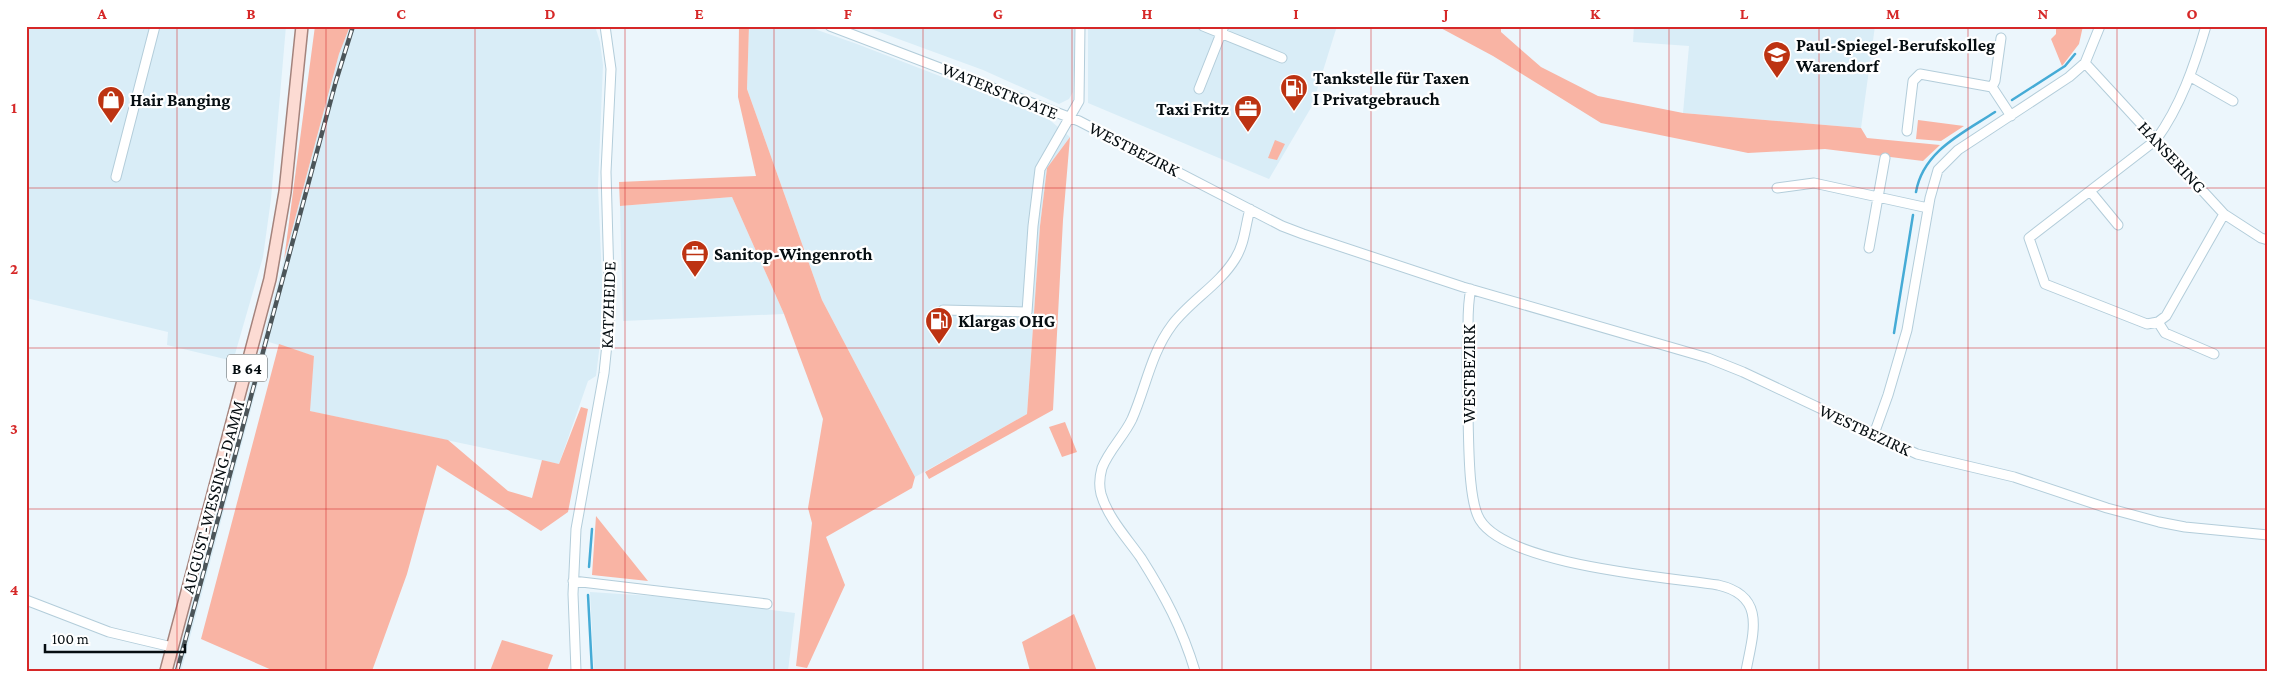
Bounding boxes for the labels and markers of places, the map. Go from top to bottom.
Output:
place label: Paul-Spiegel-Berufskolleg Warendorf [1795,35,1995,76]
school or university icon: Paul-Spiegel-Berufskolleg Warendorf [1762,40,1792,79]
place label: Tankstelle für Taxen I Privatgebrauch [1313,68,1470,109]
fuel station icon: Tankstelle für Taxen I Privatgebrauch [1279,73,1309,112]
shop icon: Hair Banging [96,85,126,124]
place label: Hair Banging [130,90,230,110]
office icon: Taxi Fritz [1233,94,1263,133]
place label: Taxi Fritz [1156,99,1229,119]
office icon: Sanitop-Wingenroth [680,239,710,278]
place label: Sanitop-Wingenroth [714,244,873,264]
fuel station icon: Klargas OHG [924,306,954,345]
place label: Klargas OHG [958,311,1055,331]

